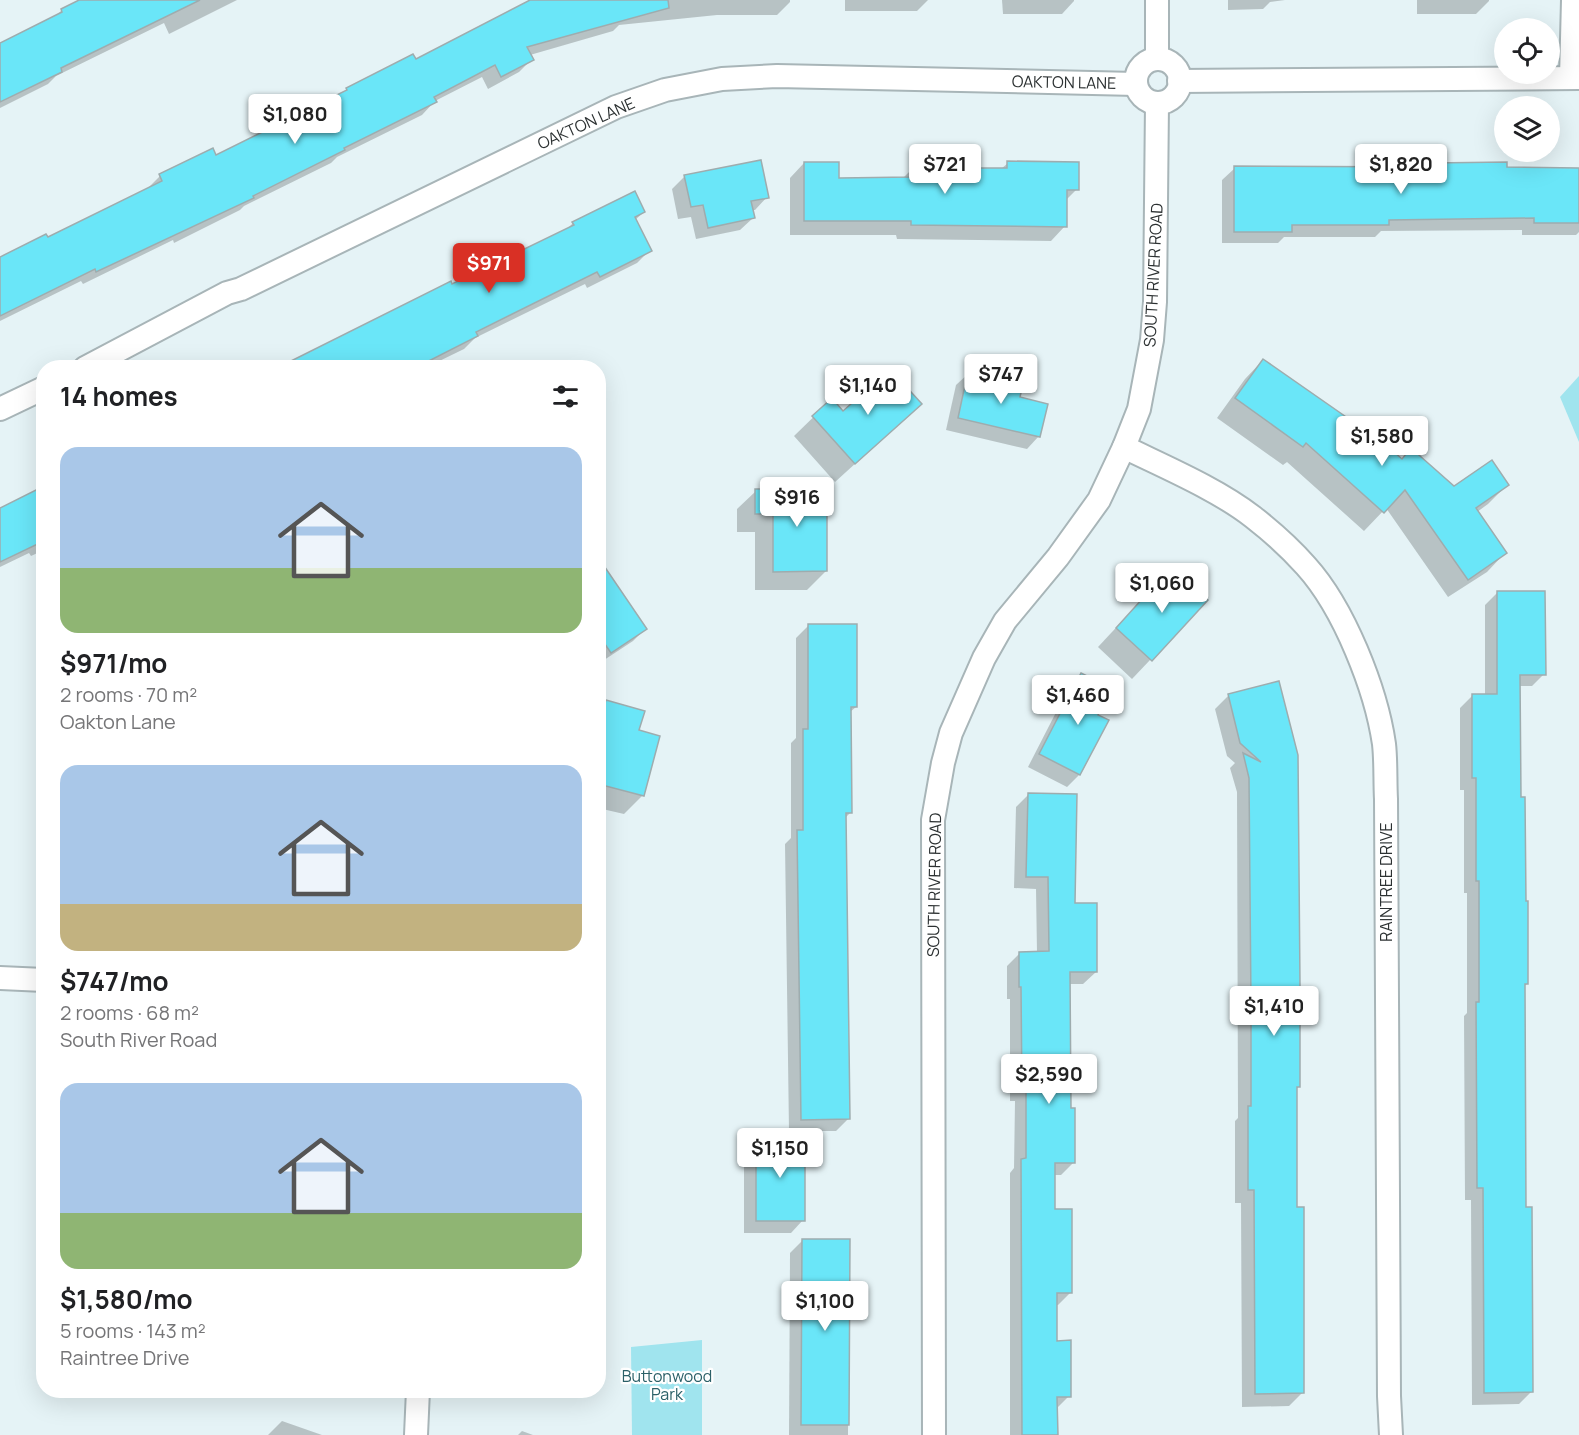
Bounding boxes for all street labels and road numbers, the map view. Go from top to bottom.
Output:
street label: OAKTON LANE [1012,70,1116,94]
street label: OAKTON LANE [534,92,638,154]
street label: SOUTH RIVER ROAD [1138,202,1168,348]
street label: SOUTH RIVER ROAD [922,812,946,957]
street label: RAINTREE DRIVE [1375,822,1397,942]

